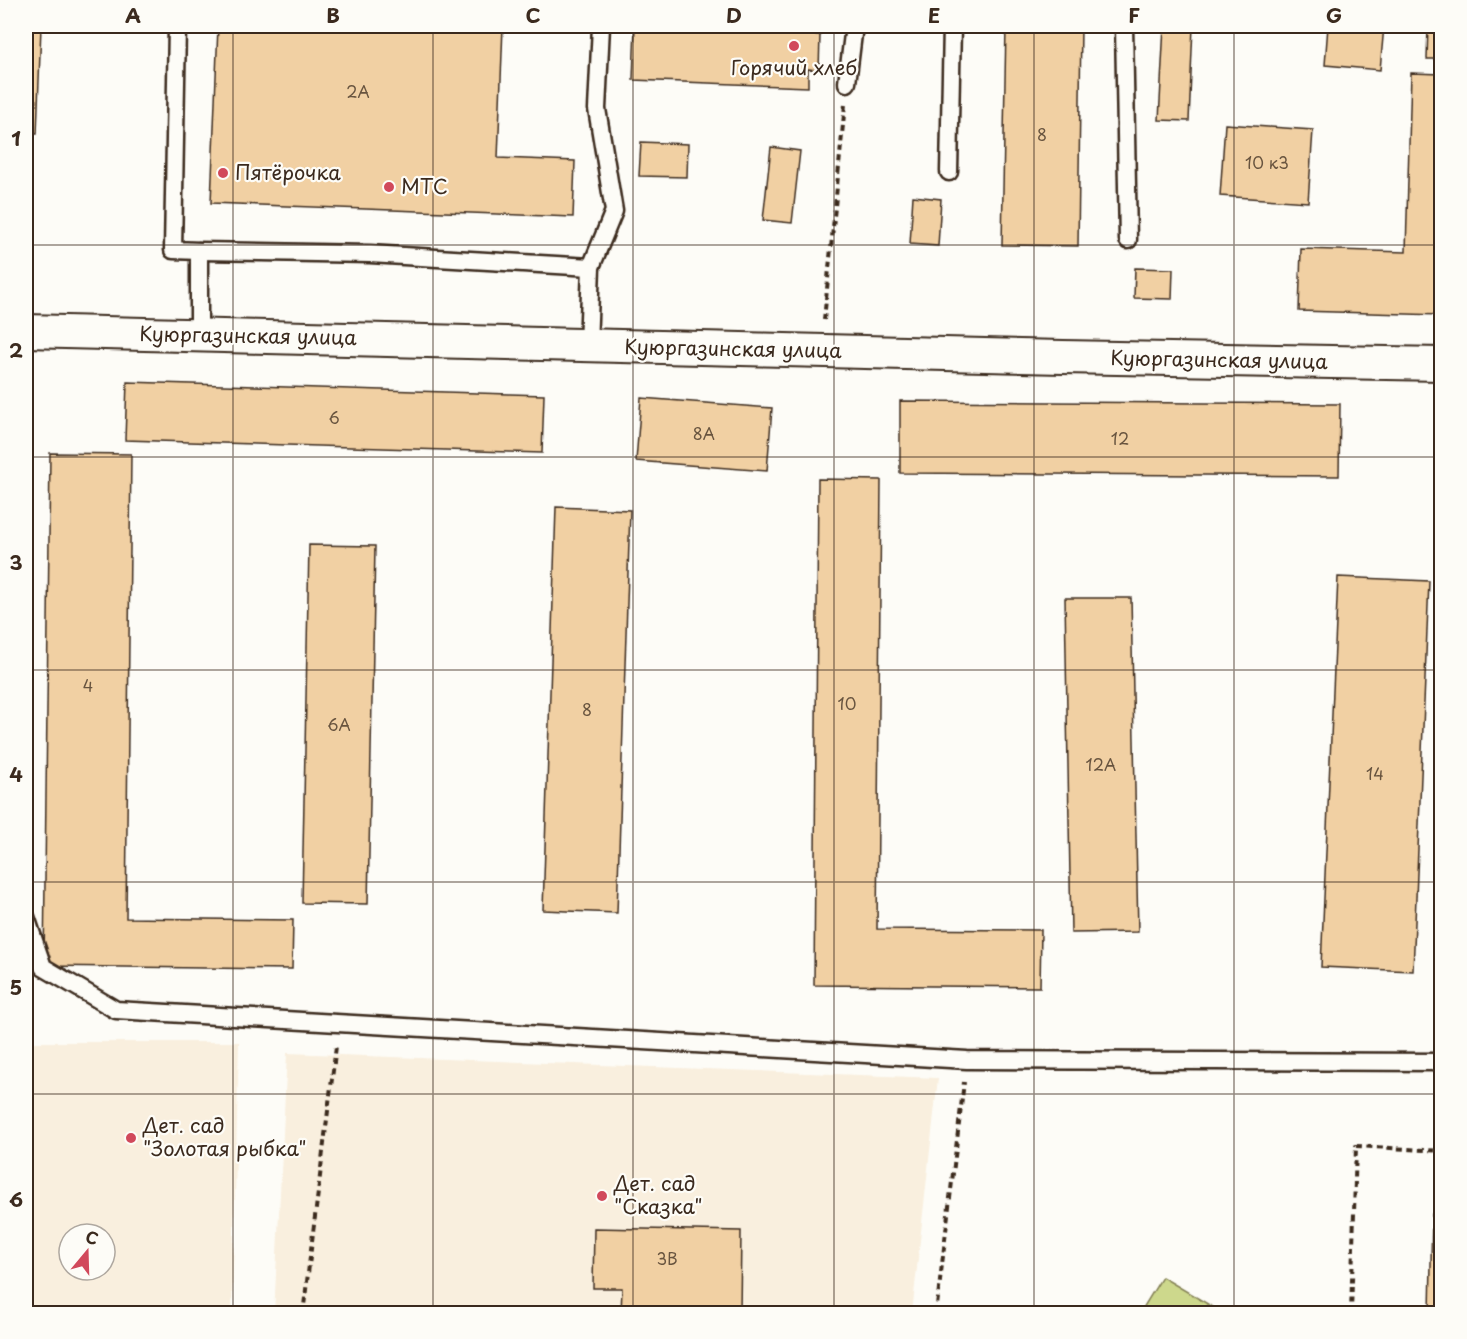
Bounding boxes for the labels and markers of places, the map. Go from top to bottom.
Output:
marker: Горячий хлеб [787,39,801,53]
place label: Горячий хлеб [731,52,857,82]
place label: Пятёрочка [235,157,341,187]
marker: Пятёрочка [216,166,230,180]
place label: МТС [401,171,448,201]
marker: МТС [382,180,396,194]
place label: Дет. сад "Золотая рыбка" [142,1110,307,1163]
marker: Дет. сад "Золотая рыбка" [124,1131,138,1145]
place label: Дет. сад "Сказка" [613,1168,703,1221]
marker: Дет. сад "Сказка" [595,1189,609,1203]

